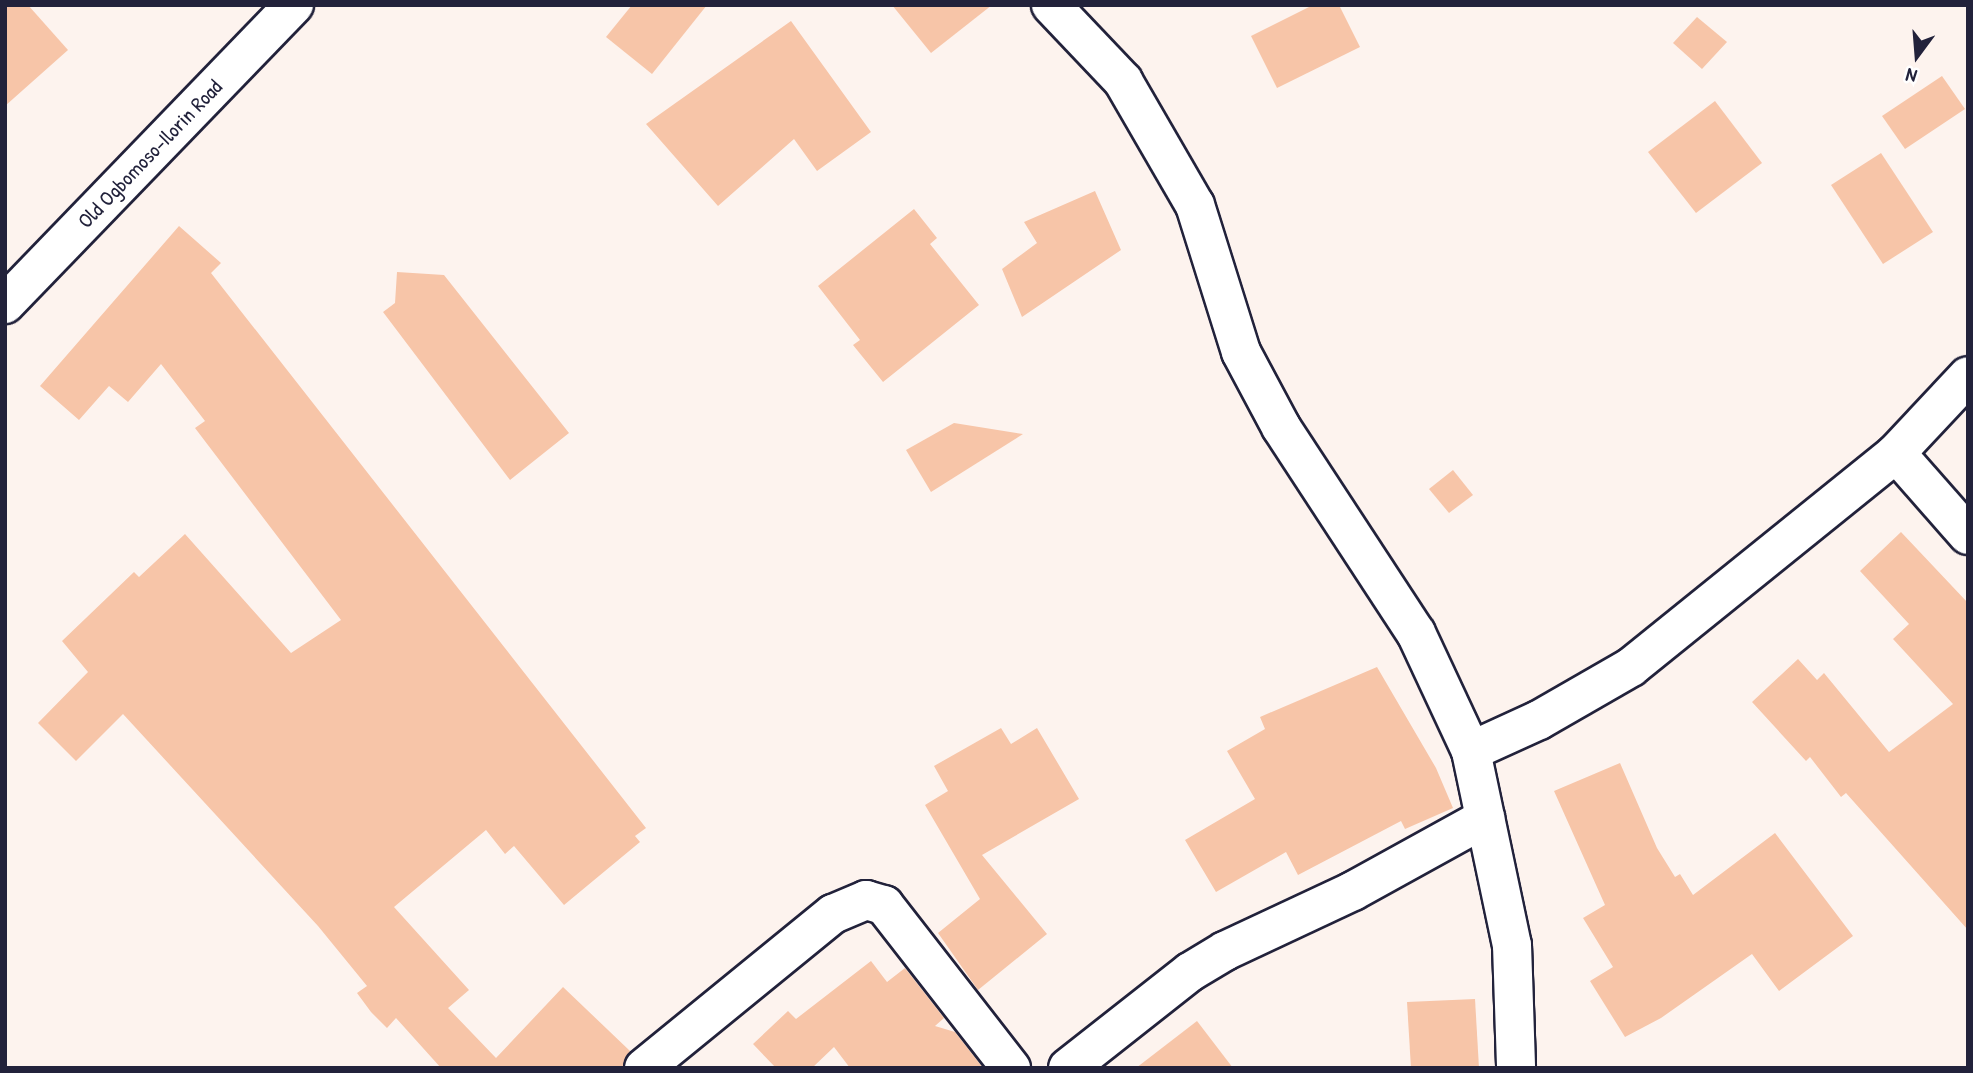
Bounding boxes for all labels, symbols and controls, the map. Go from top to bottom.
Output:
north arrow [1882,21,1952,91]
text: N [1903,62,1920,90]
street label: Old Ogbomoso-Ilorin Road [73,74,227,234]

